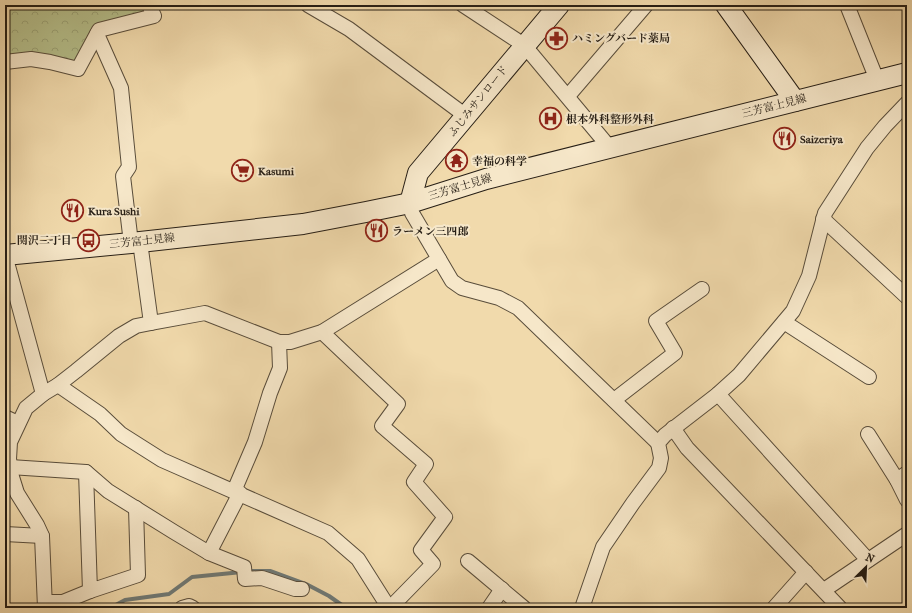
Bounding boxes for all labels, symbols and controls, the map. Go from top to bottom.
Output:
pharmacy icon: ハミングバード薬局 [543,25,569,51]
place label: ハミングバード薬局 [572,32,670,45]
street label: ふじみサンロード [445,63,511,139]
street label: 三芳富士見線 [740,92,808,120]
hospital icon: 根本外科整形外科 [537,106,563,132]
place label: 根本外科整形外科 [566,113,654,126]
restaurant icon: Saizeriya [771,126,797,152]
place label: Saizeriya [800,133,844,146]
temple icon: 幸福の科学 [444,148,470,174]
place label: 幸福の科学 [472,155,527,168]
supermarket icon: Kasumi [230,158,256,184]
place label: Kasumi [258,165,295,178]
street label: 三芳富士見線 [427,171,493,203]
restaurant icon: Kura Sushi [59,198,85,224]
place label: Kura Sushi [88,205,140,218]
restaurant icon: ラーメン三四郎 [364,218,390,244]
place label: ラーメン三四郎 [392,225,468,238]
bus stop icon: 関沢二丁目 [75,227,101,253]
street label: 三芳富士見線 [109,231,175,251]
place label: 関沢二丁目 [17,234,72,247]
north arrow [846,547,886,587]
text: N [863,551,877,566]

